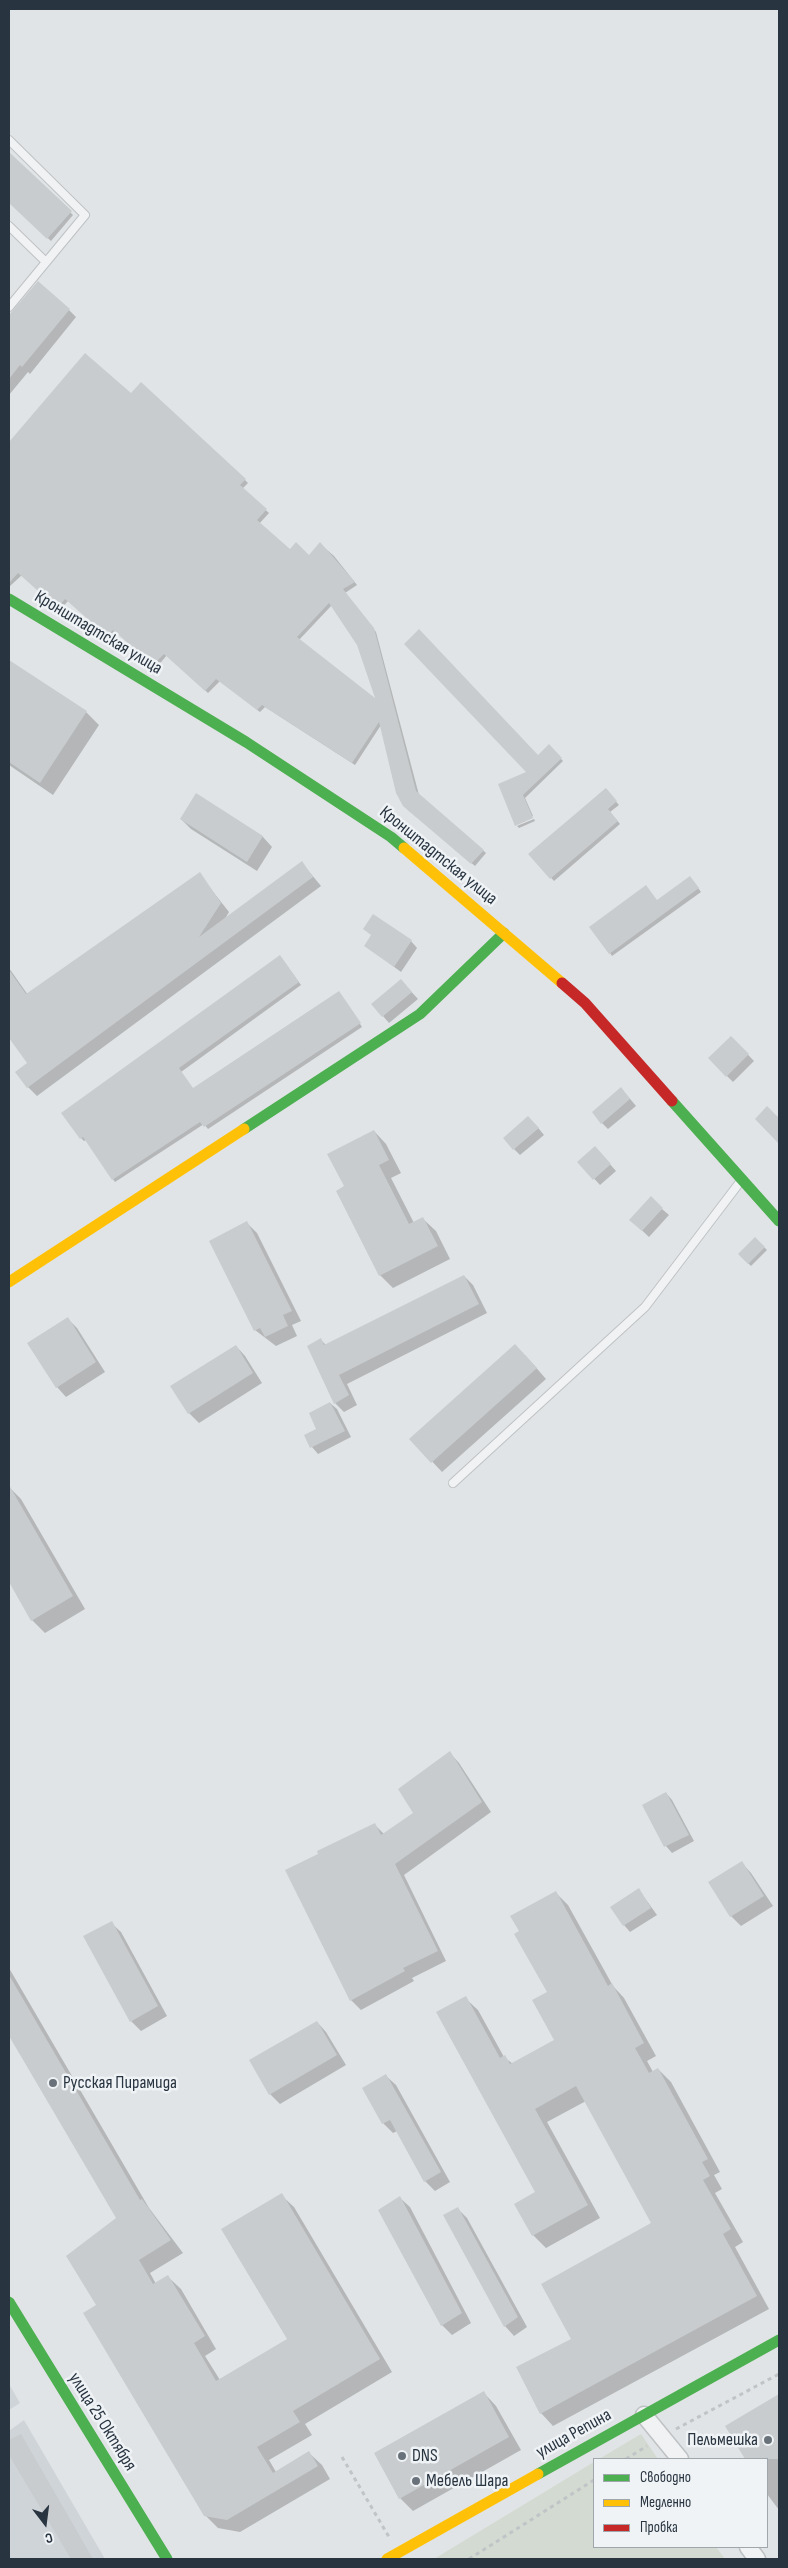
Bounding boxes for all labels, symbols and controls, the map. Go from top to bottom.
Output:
street label: Кронштадтская улица [30,586,166,680]
street label: Кронштадтская улица [375,802,501,910]
place label: Русская Пирамида [63,2072,177,2094]
marker: Русская Пирамида [47,2077,59,2089]
street label: улица 25 Октября [63,2369,141,2475]
street label: улица Репина [533,2405,615,2463]
place label: Пельмешка [687,2429,758,2451]
marker: Пельмешка [762,2434,774,2446]
place label: DNS [412,2445,438,2467]
marker: DNS [396,2450,408,2462]
legend [593,2458,768,2548]
text: Свободно [640,2468,691,2487]
place label: Мебель Шара [426,2470,508,2492]
marker: Мебель Шара [410,2475,422,2487]
text: Медленно [640,2493,691,2512]
north arrow [20,2498,70,2548]
text: Пробка [640,2518,678,2537]
text: С [43,2529,55,2547]

